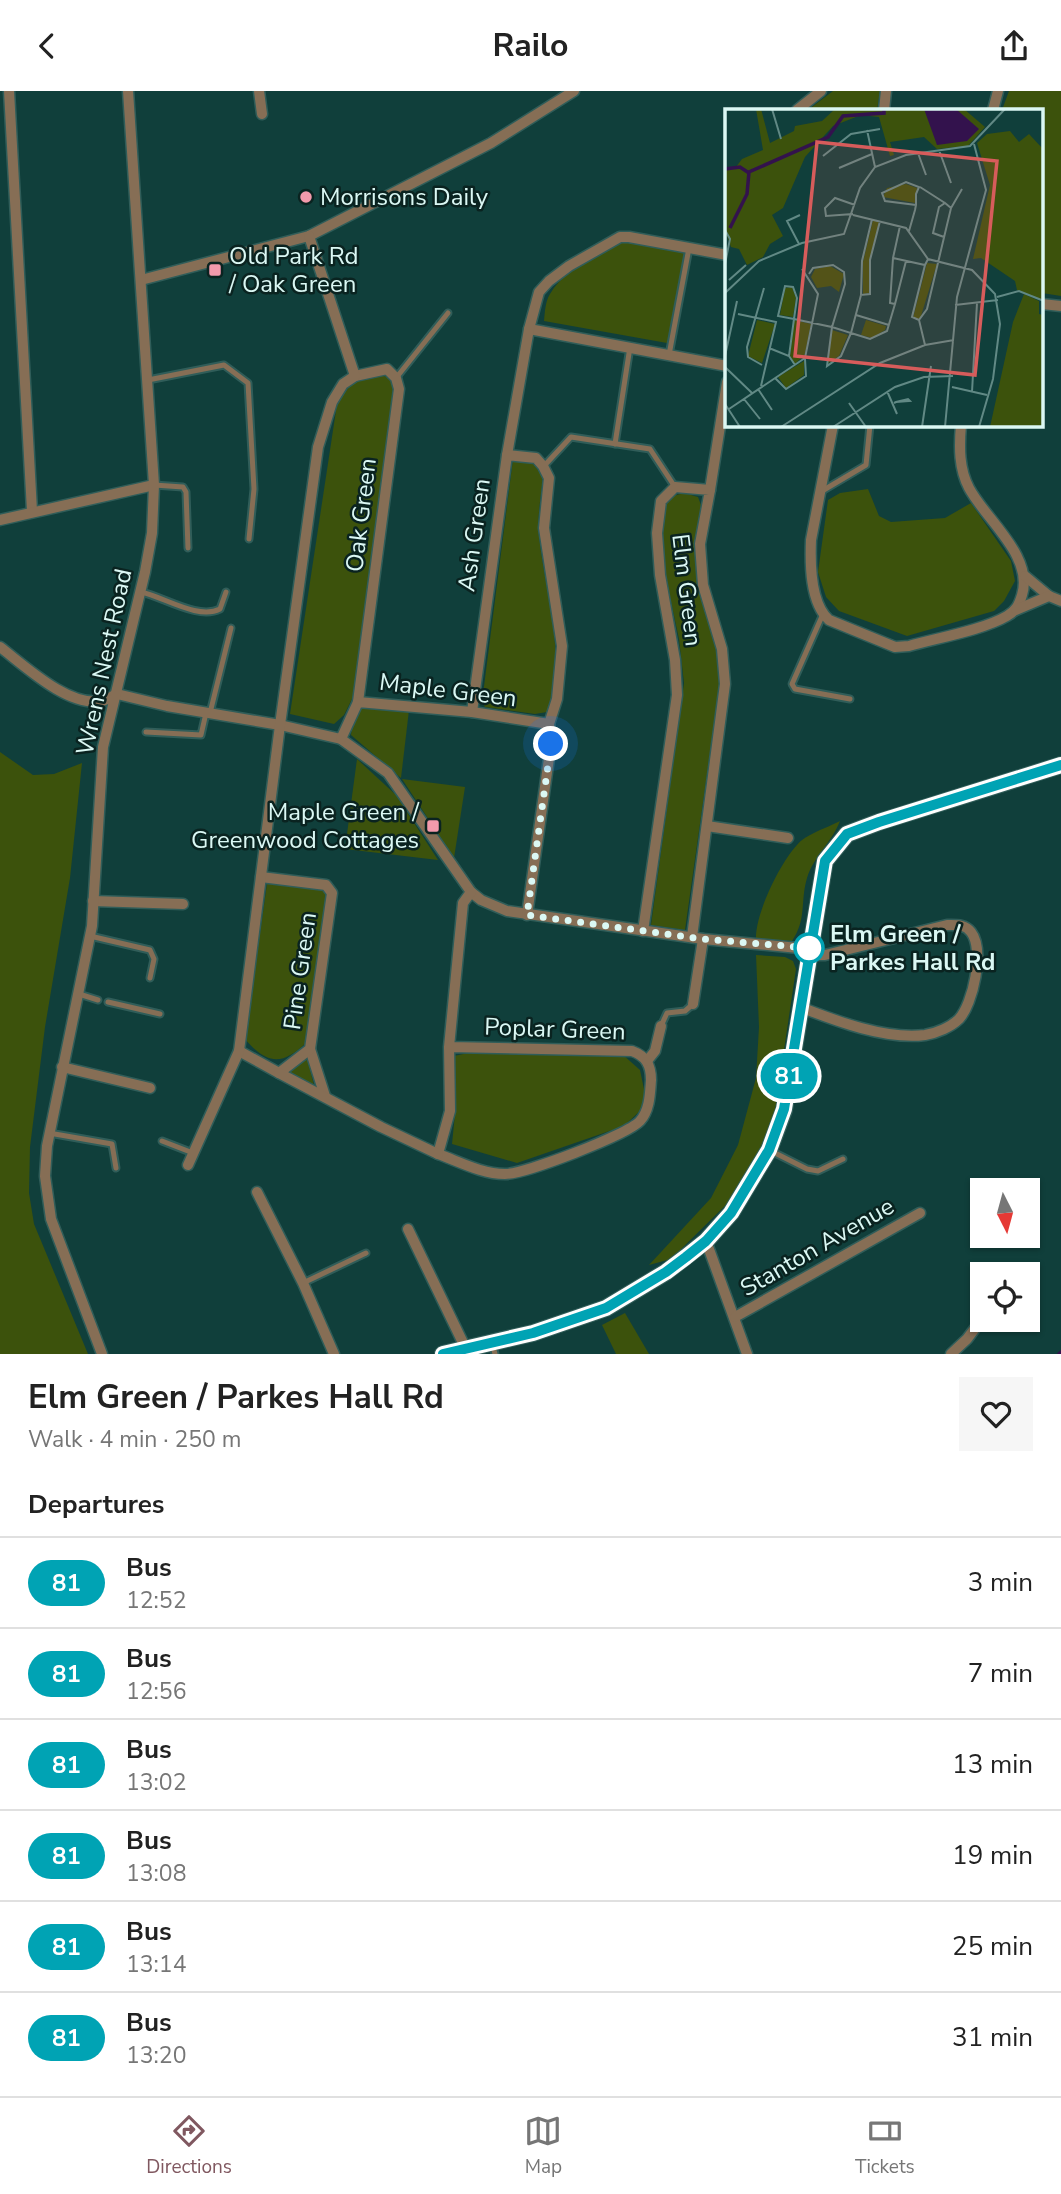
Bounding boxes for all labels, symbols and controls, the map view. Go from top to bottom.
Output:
text: Railo [493,24,568,67]
icon: back [28,27,66,65]
icon: share [995,27,1033,65]
inset map [725,109,1044,427]
place label: Morrisons Daily [320,181,489,213]
marker: Morrisons Daily [298,189,314,205]
place label: Old Park Rd / Oak Green [228,240,358,300]
marker: Old Park Rd / Oak Green [207,262,223,278]
street label: Oak Green [338,456,384,574]
street label: Ash Green [450,476,498,594]
street label: Elm Green [664,532,710,648]
street label: Wrens Nest Road [69,566,139,758]
street label: Maple Green [377,666,519,714]
your location [533,726,568,761]
place label: Maple Green / Greenwood Cottages [191,796,420,856]
marker: Maple Green / Greenwood Cottages [425,818,441,834]
street label: Pine Green [276,910,324,1032]
place label: Elm Green / Parkes Hall Rd [830,918,995,978]
marker: Elm Green / Parkes Hall Rd [794,933,824,963]
street label: Poplar Green [484,1011,626,1047]
line badge: 81 [758,1053,820,1099]
text: 81 [775,1060,803,1092]
north arrow [970,1178,1040,1248]
map controls [970,1178,1040,1332]
street label: Stanton Avenue [734,1190,900,1304]
button: locate [970,1262,1040,1332]
text: Elm Green / Parkes Hall Rd [28,1375,444,1420]
button: heart [959,1377,1033,1451]
text: Walk · 4 min · 250 m [28,1424,241,1455]
text: Departures [28,1487,164,1522]
text: Bus [126,1550,172,1585]
text: 3 min [968,1565,1033,1600]
text: 81 [52,1567,81,1599]
text: 12:52 [126,1585,186,1616]
text: Bus [126,1641,172,1676]
text: 7 min [968,1656,1033,1691]
text: 81 [52,1658,81,1690]
text: 12:56 [126,1676,186,1707]
text: Bus [126,1732,172,1767]
text: 13 min [952,1747,1033,1782]
text: 81 [52,1749,81,1781]
text: 13:02 [126,1767,186,1798]
text: Bus [126,1823,172,1858]
text: 19 min [952,1838,1033,1873]
text: 81 [52,1840,81,1872]
text: 13:08 [126,1858,186,1889]
text: Bus [126,1914,172,1949]
text: 25 min [952,1929,1033,1964]
text: 81 [52,1931,81,1963]
text: 13:14 [126,1949,186,1980]
text: Bus [126,2005,172,2040]
text: 31 min [952,2020,1033,2055]
text: 81 [52,2022,81,2054]
text: 13:20 [126,2040,186,2071]
tab: Directions [146,2112,232,2180]
tab: Map [524,2112,562,2180]
tab: Tickets [855,2112,915,2180]

